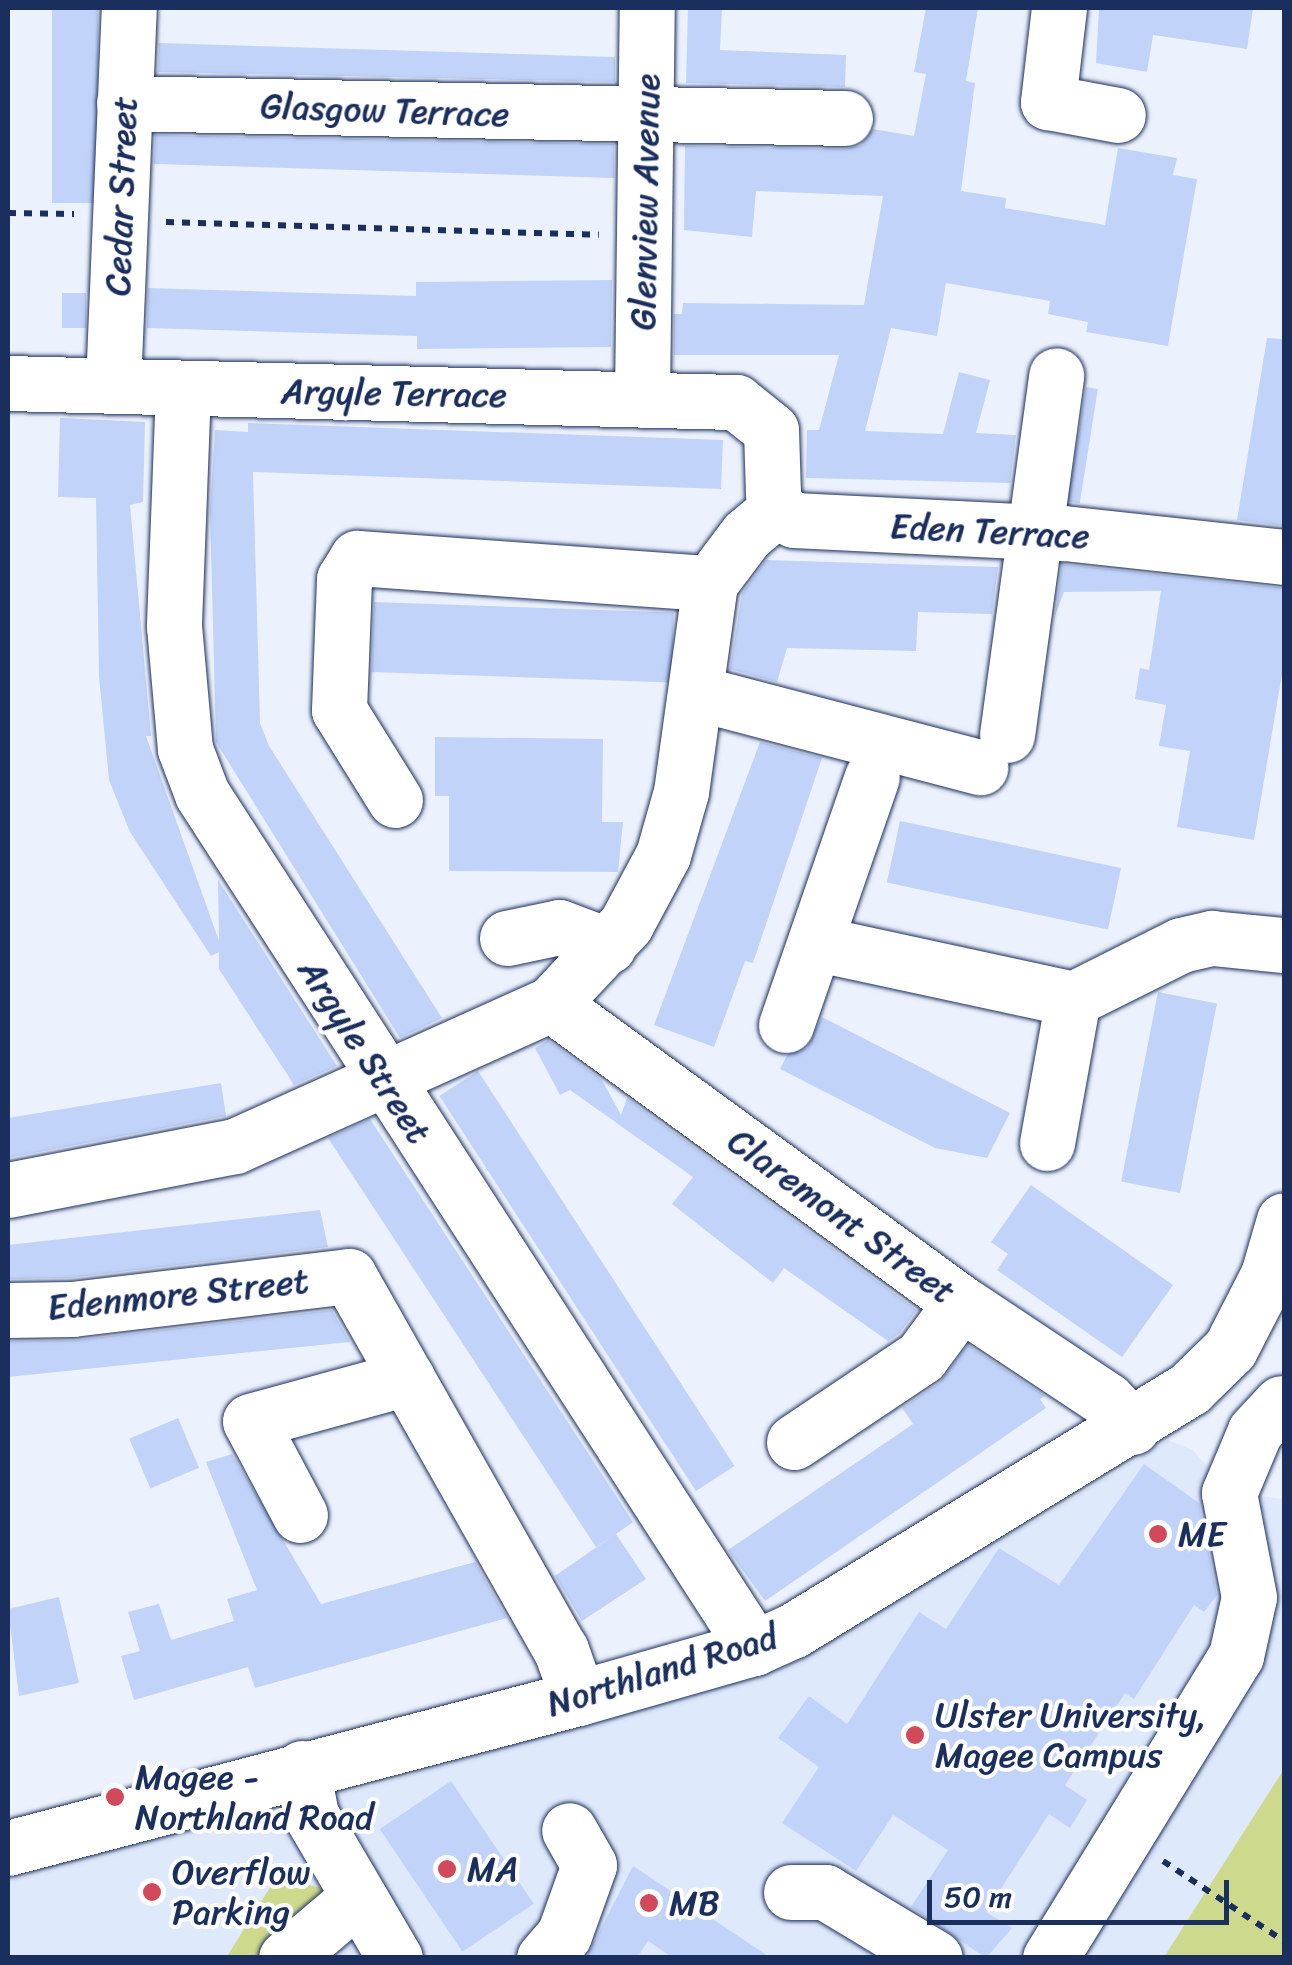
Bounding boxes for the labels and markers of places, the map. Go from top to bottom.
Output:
place label: ME [1178,1513,1226,1555]
marker: ME [1147,1523,1169,1545]
place label: Ulster University, Magee Campus [935,1694,1208,1776]
marker: Ulster University, Magee Campus [904,1724,926,1746]
place label: Magee - Northland Road [135,1756,374,1838]
marker: Magee - Northland Road [104,1786,126,1808]
place label: MA [467,1848,519,1890]
place label: Overflow Parking [172,1851,310,1933]
marker: MA [436,1858,458,1880]
marker: Overflow Parking [141,1881,163,1903]
place label: MB [669,1882,720,1924]
marker: MB [638,1892,660,1914]

